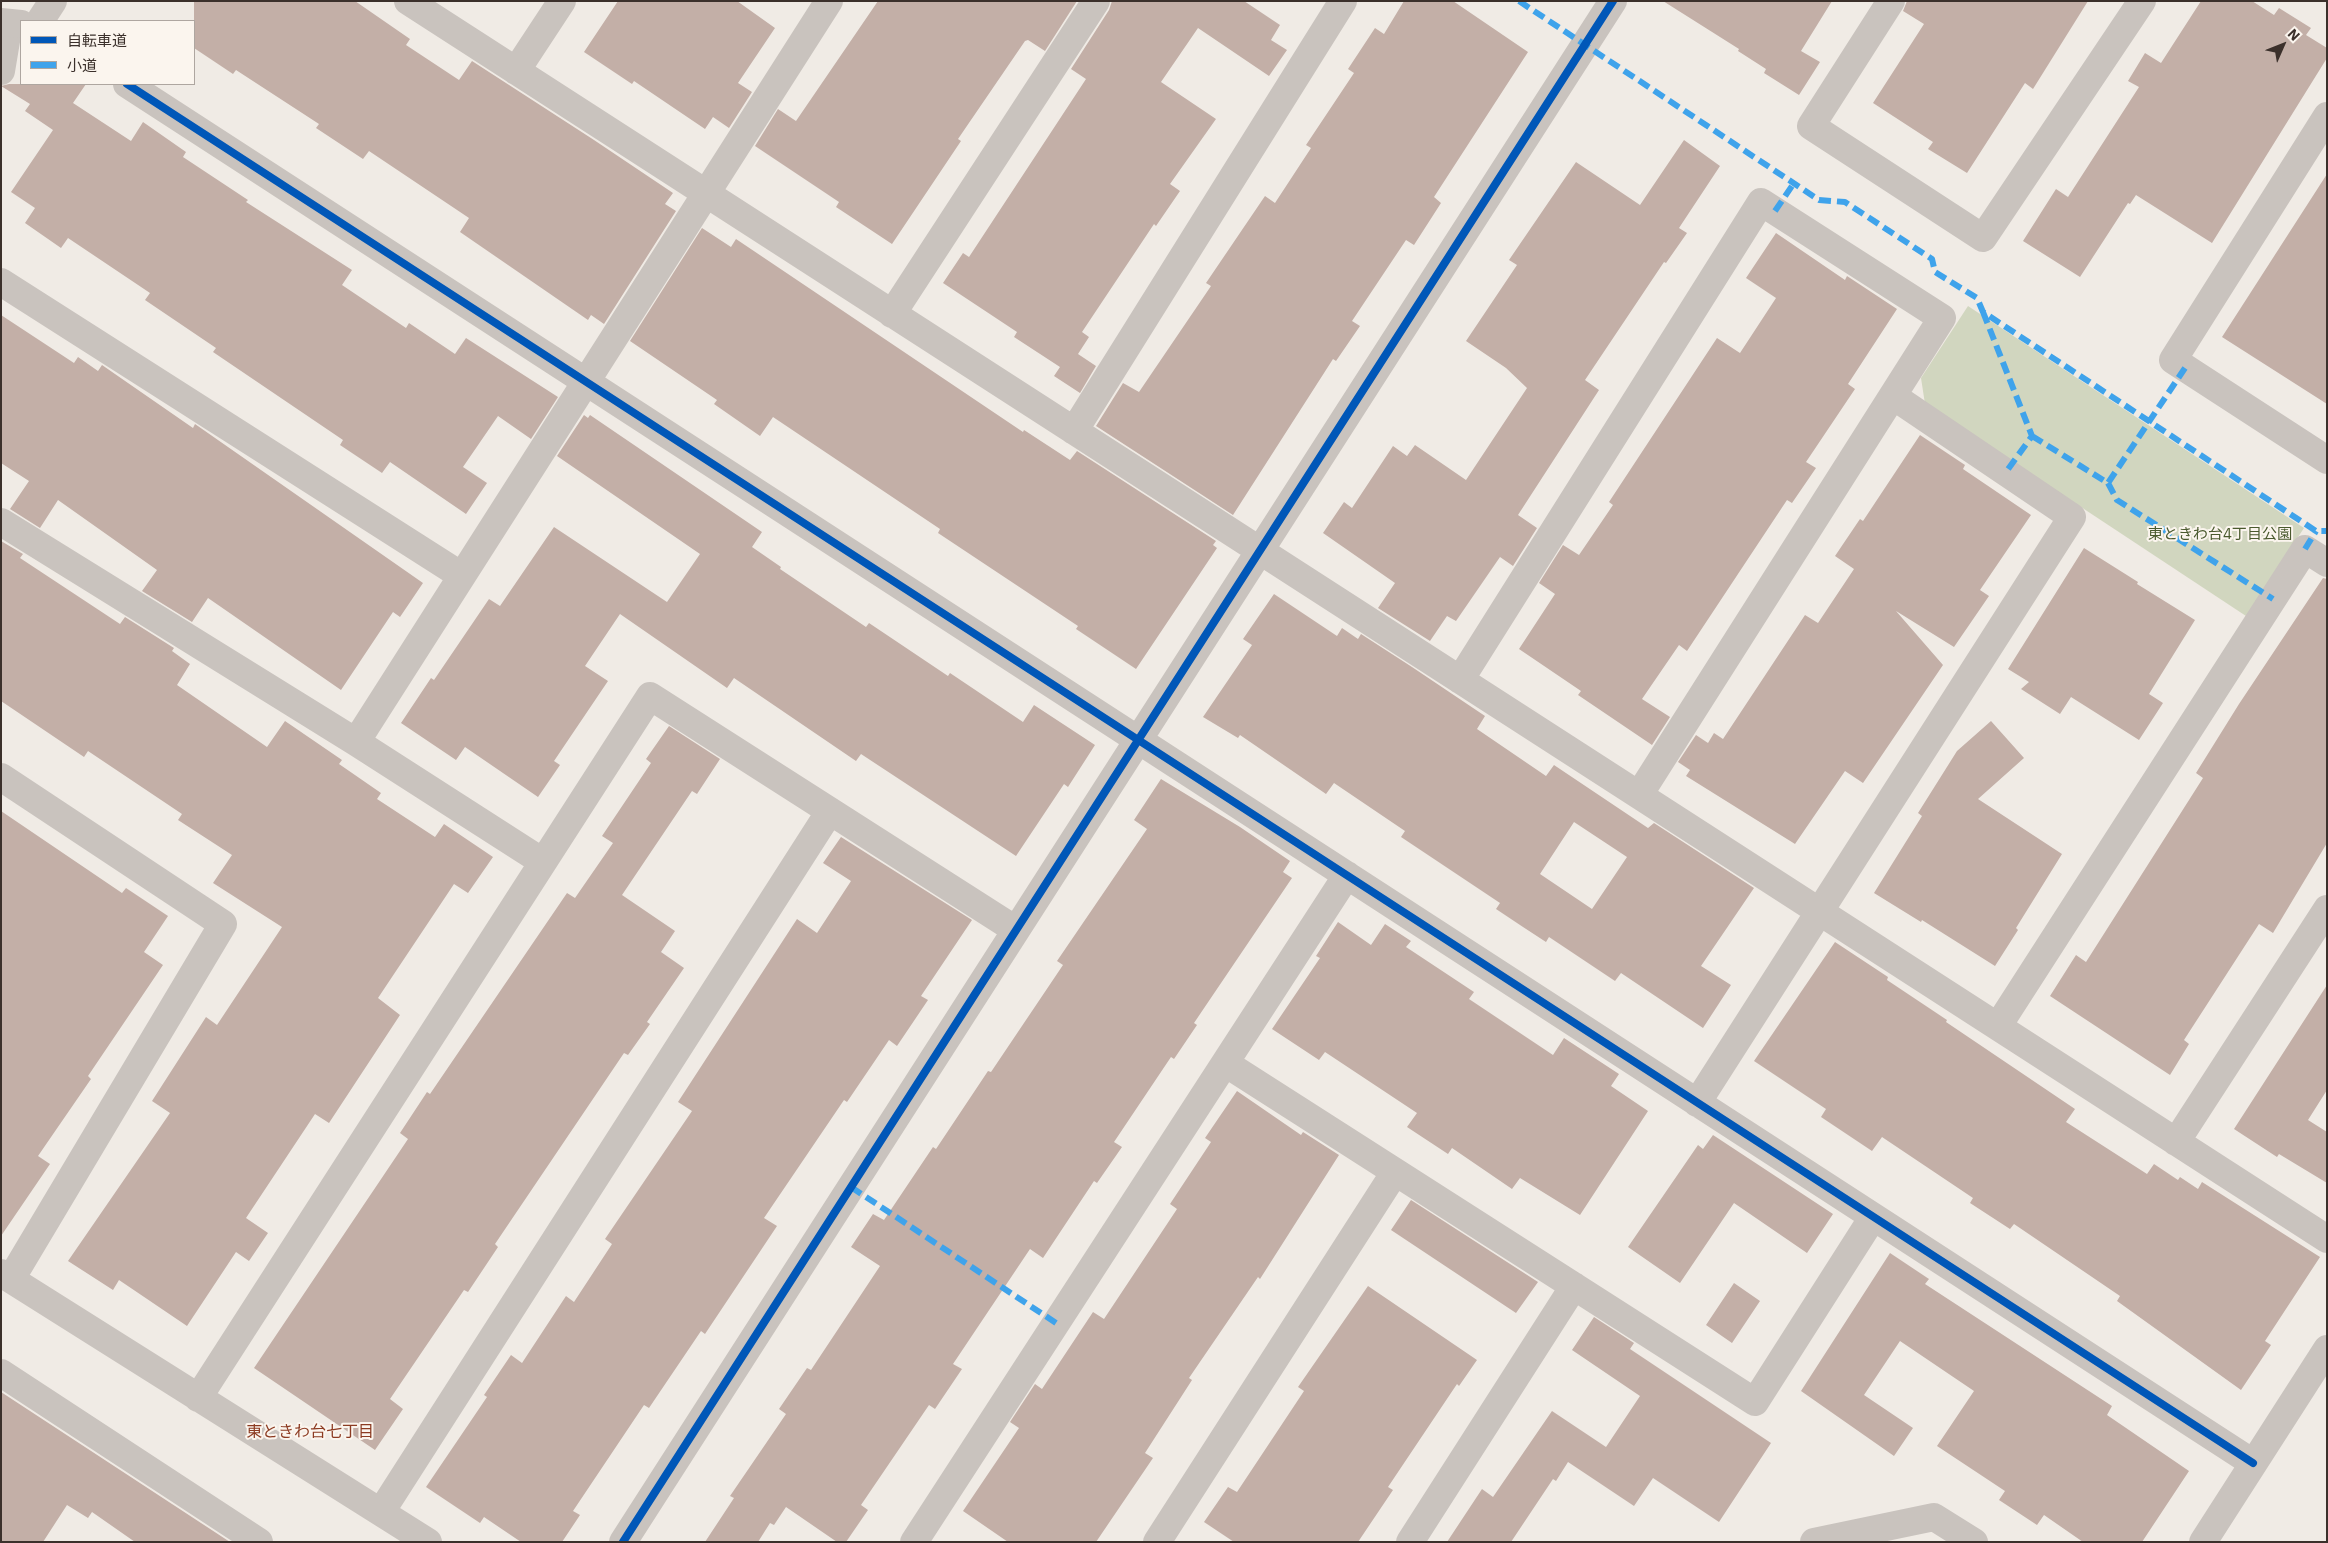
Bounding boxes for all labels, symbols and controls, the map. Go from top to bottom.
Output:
legend [20,20,195,85]
north arrow [2258,20,2308,70]
text: N [2284,25,2304,44]
text: 自転車道 [67,31,127,50]
text: 小道 [67,56,97,75]
park label: 東ときわ台4丁目公園 [2148,526,2292,544]
district label: 東ときわ台七丁目 [246,1422,374,1442]

